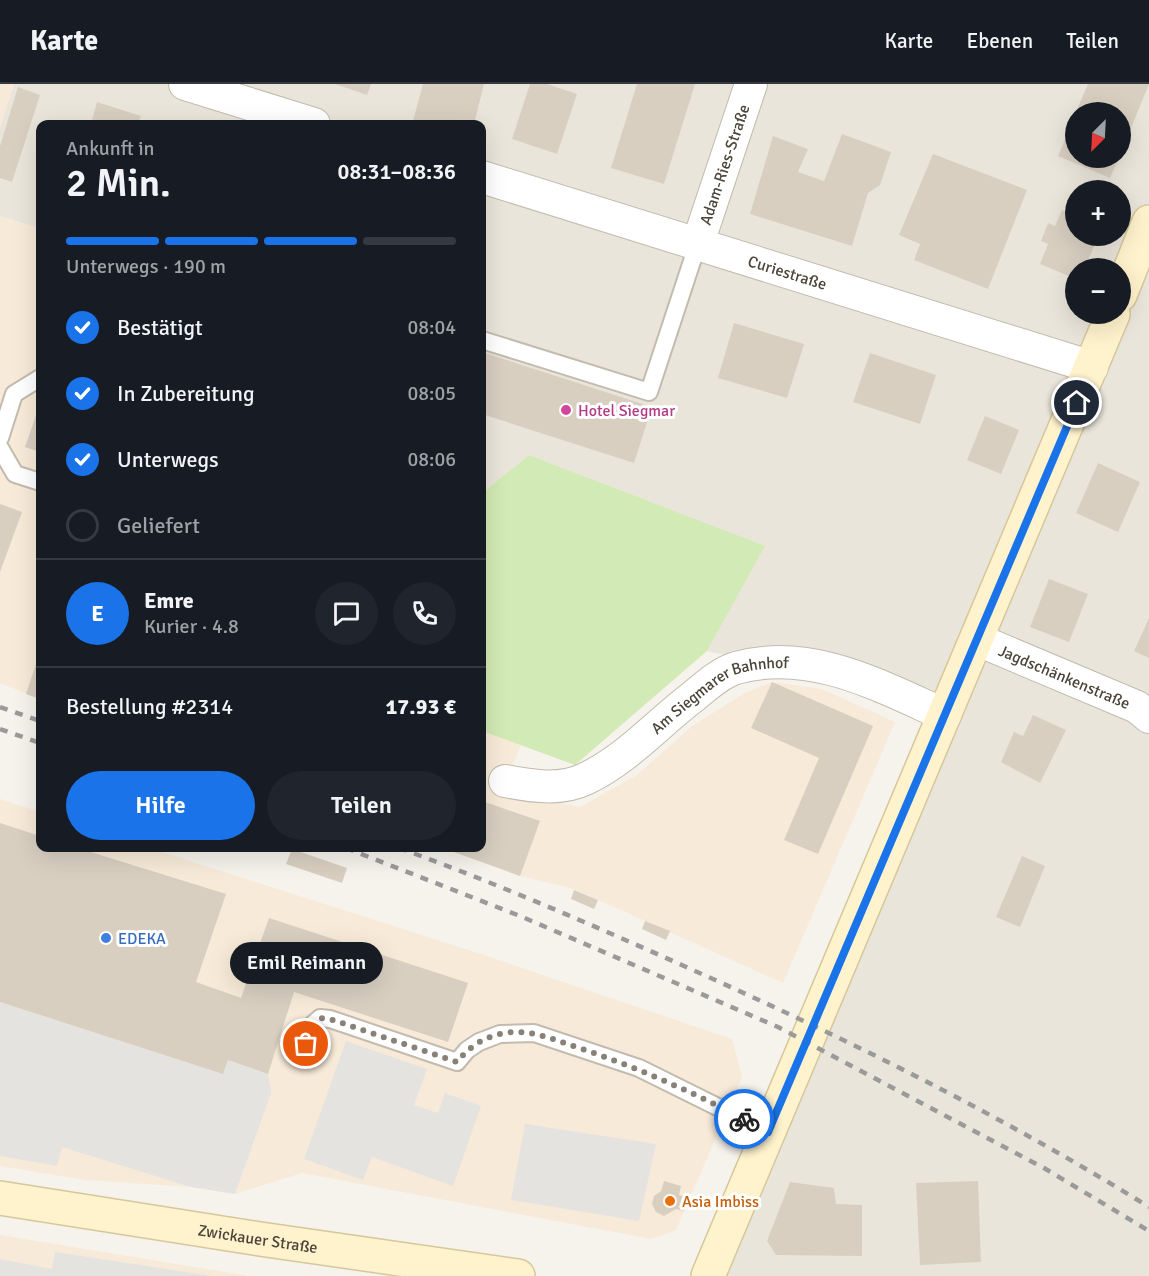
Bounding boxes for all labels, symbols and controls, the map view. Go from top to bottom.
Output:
text: Karte [30,24,98,58]
text: Karte [884,28,933,54]
text: Ebenen [966,28,1033,54]
text: Teilen [1066,28,1119,54]
street label: Adam-Ries-Straße [696,102,755,228]
north arrow [1065,102,1131,168]
map controls [1065,102,1131,324]
text: Ankunft in [66,136,154,161]
text: 08:31–08:36 [338,158,456,185]
text: 2 Min. [66,159,171,207]
button: + [1065,180,1131,246]
street label: Curiestraße [745,251,829,295]
text: Unterwegs · 190 m [66,254,226,279]
button: − [1065,258,1131,324]
icon: check [66,311,99,344]
text: Bestätigt [117,314,203,341]
text: 08:04 [407,315,456,340]
icon: check [66,377,99,410]
pin [1051,377,1102,428]
text: In Zubereitung [117,380,255,407]
text: 08:05 [407,381,456,406]
icon: home [1060,386,1093,419]
place label: Hotel Siegmar [578,401,675,421]
marker: Hotel Siegmar [559,403,573,417]
icon: check [66,443,99,476]
text: Unterwegs [117,446,219,473]
text: 08:06 [407,447,456,472]
text: Geliefert [117,512,200,539]
button: chat [315,582,378,645]
button: phone [393,582,456,645]
text: Emre [144,587,194,614]
text: E [91,600,104,627]
text: Kurier · 4.8 [144,614,239,639]
street label: Jagdschänkenstraße [995,641,1133,714]
street label: Am Siegmarer Bahnhof [647,653,789,739]
text: Bestellung #2314 [66,693,233,720]
text: 17.93 € [385,693,456,720]
button: Hilfe [66,771,255,840]
button: Teilen [267,771,456,840]
place label: EDEKA [118,929,166,949]
marker: EDEKA [99,931,113,945]
callout: Emil Reimann [230,942,382,984]
text: Emil Reimann [247,950,366,975]
pin [280,1018,331,1069]
icon: bag [289,1027,322,1060]
courier [714,1089,774,1149]
icon: bike [728,1103,761,1136]
place label: Asia Imbiss [682,1192,759,1212]
marker: Asia Imbiss [663,1194,677,1208]
street label: Zwickauer Straße [196,1220,319,1258]

